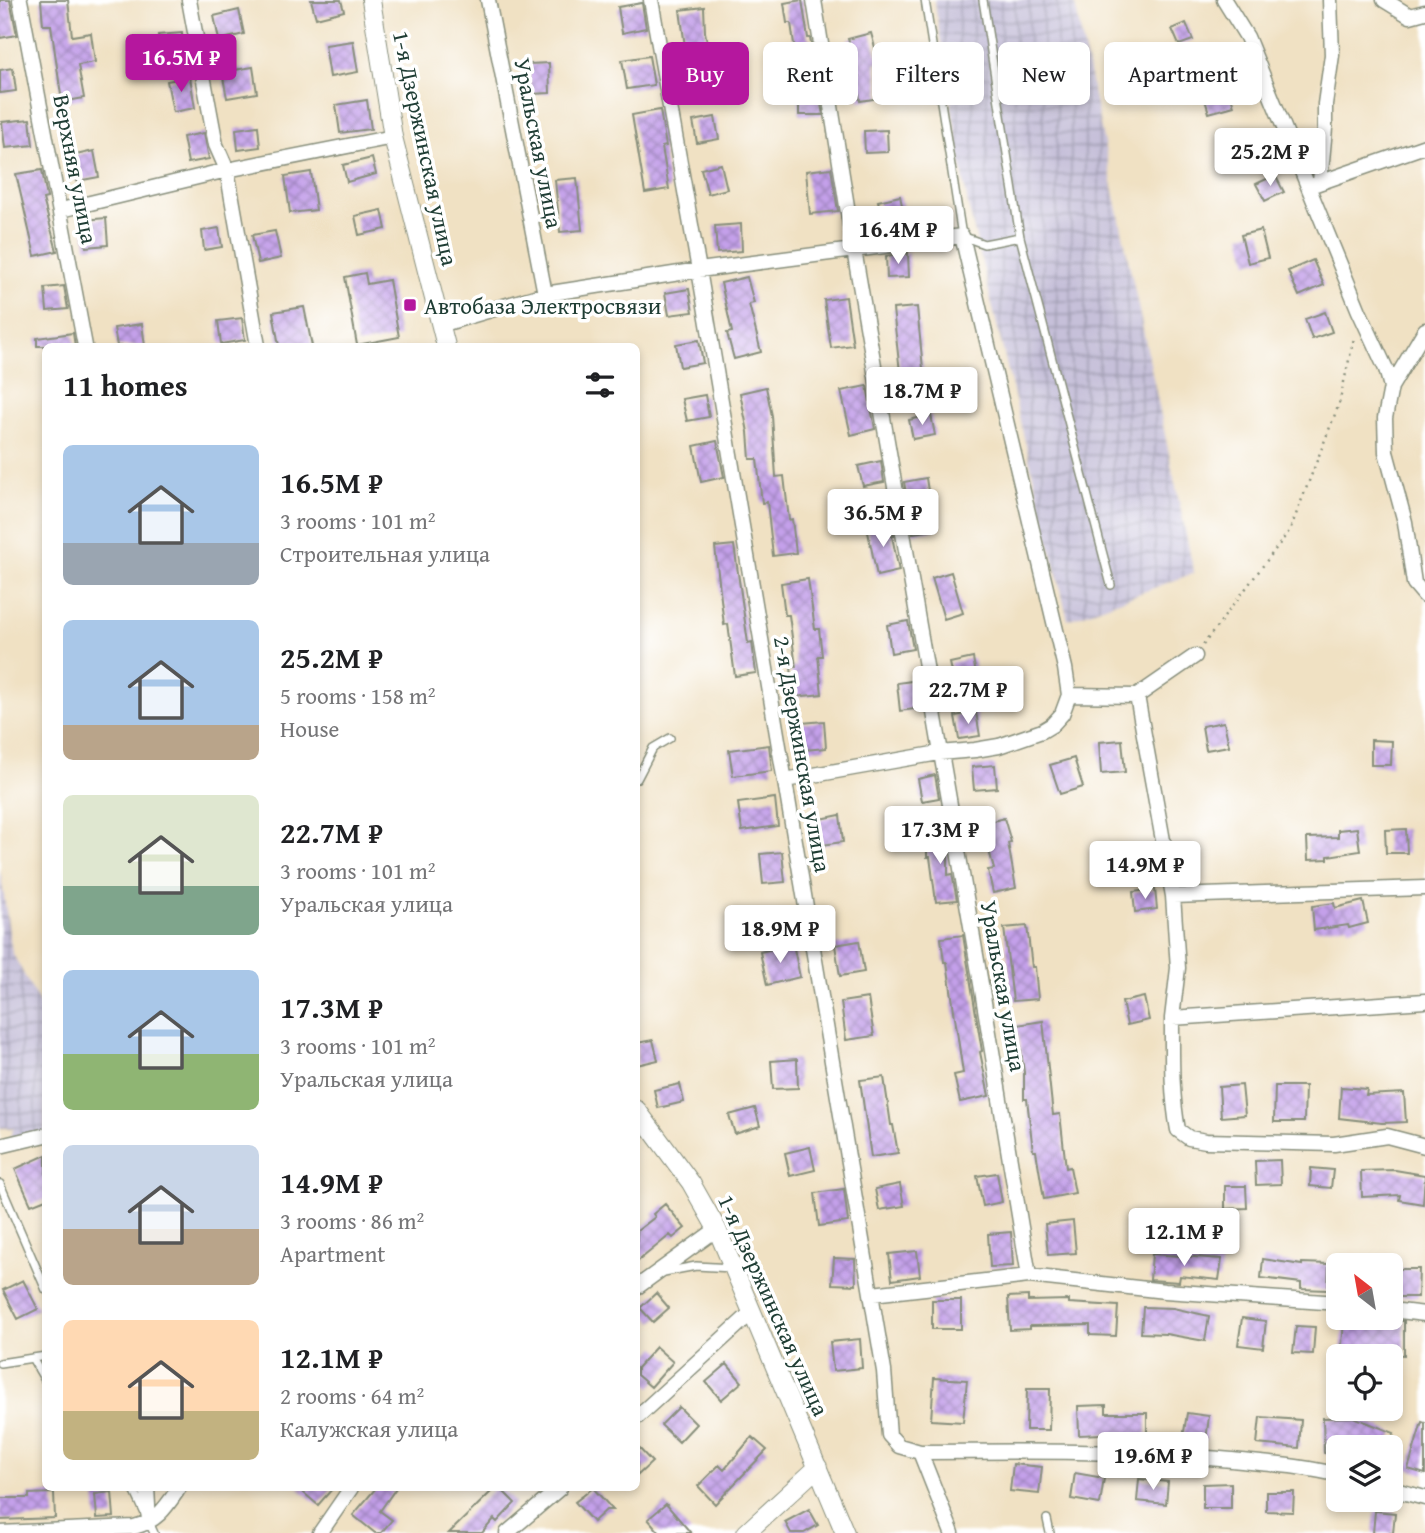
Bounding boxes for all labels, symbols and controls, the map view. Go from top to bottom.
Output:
street label: 1-я Дзержинская улица [385,27,467,269]
pin: 16.5M ₽ [116,34,246,94]
text: 16.5M ₽ [141,40,221,73]
chip: Buy [662,42,749,105]
chip: Rent [763,42,858,105]
chip: Filters [872,42,984,105]
chip: New [998,42,1090,105]
chip: Apartment [1104,42,1262,105]
street label: Уральская улица [506,55,572,231]
street label: Верхняя улица [45,91,107,247]
pin: 25.2M ₽ [1205,128,1335,188]
text: 25.2M ₽ [1230,134,1310,167]
pin: 16.4M ₽ [833,206,963,266]
text: 16.4M ₽ [858,212,938,245]
place label: Автобаза Электросвязи [424,289,662,322]
marker: Автобаза Электросвязи [402,297,418,313]
text: 11 homes [63,363,188,407]
icon: filters [581,366,619,404]
pin: 18.7M ₽ [857,368,987,427]
text: 18.7M ₽ [882,373,962,406]
text: 16.5M ₽ [280,460,383,504]
icon: home [119,473,203,557]
pin: 36.5M ₽ [818,490,948,549]
text: 36.5M ₽ [843,495,923,528]
text: 3 rooms · 101 m² [280,504,435,537]
text: Строительная улица [280,537,490,570]
street label: 2-я Дзержинская улица [766,633,840,875]
text: 25.2M ₽ [280,635,383,679]
icon: home [119,648,203,732]
pin: 22.7M ₽ [903,666,1033,726]
text: 22.7M ₽ [928,672,1008,705]
text: 5 rooms · 158 m² [280,679,435,712]
text: House [280,712,339,745]
pin: 17.3M ₽ [875,806,1005,866]
text: 22.7M ₽ [280,810,383,854]
text: 17.3M ₽ [900,812,980,845]
icon: home [119,823,203,907]
pin: 14.9M ₽ [1080,842,1210,901]
text: 14.9M ₽ [1105,847,1185,880]
text: 3 rooms · 101 m² [280,854,435,887]
text: Уральская улица [280,887,453,920]
street label: Уральская улица [973,898,1035,1074]
pin: 18.9M ₽ [715,906,845,965]
text: 18.9M ₽ [740,911,820,944]
text: 17.3M ₽ [280,985,383,1029]
icon: home [119,998,203,1082]
text: 3 rooms · 101 m² [280,1029,435,1062]
text: Уральская улица [280,1062,453,1095]
text: 14.9M ₽ [280,1160,383,1204]
icon: home [119,1173,203,1257]
street label: 1-я Дзержинская улица [710,1189,838,1421]
text: 3 rooms · 86 m² [280,1204,424,1237]
pin: 12.1M ₽ [1119,1208,1249,1268]
text: 12.1M ₽ [1144,1214,1224,1247]
text: Apartment [280,1237,385,1270]
north arrow [1326,1253,1404,1330]
map controls [1326,1253,1403,1512]
text: 12.1M ₽ [280,1335,383,1379]
button: locate [1326,1344,1403,1421]
icon: home [119,1348,203,1432]
text: 2 rooms · 64 m² [280,1379,424,1412]
text: Калужская улица [280,1412,458,1445]
pin: 19.6M ₽ [1088,1432,1218,1492]
button: layers [1326,1435,1403,1512]
text: 19.6M ₽ [1113,1438,1193,1471]

